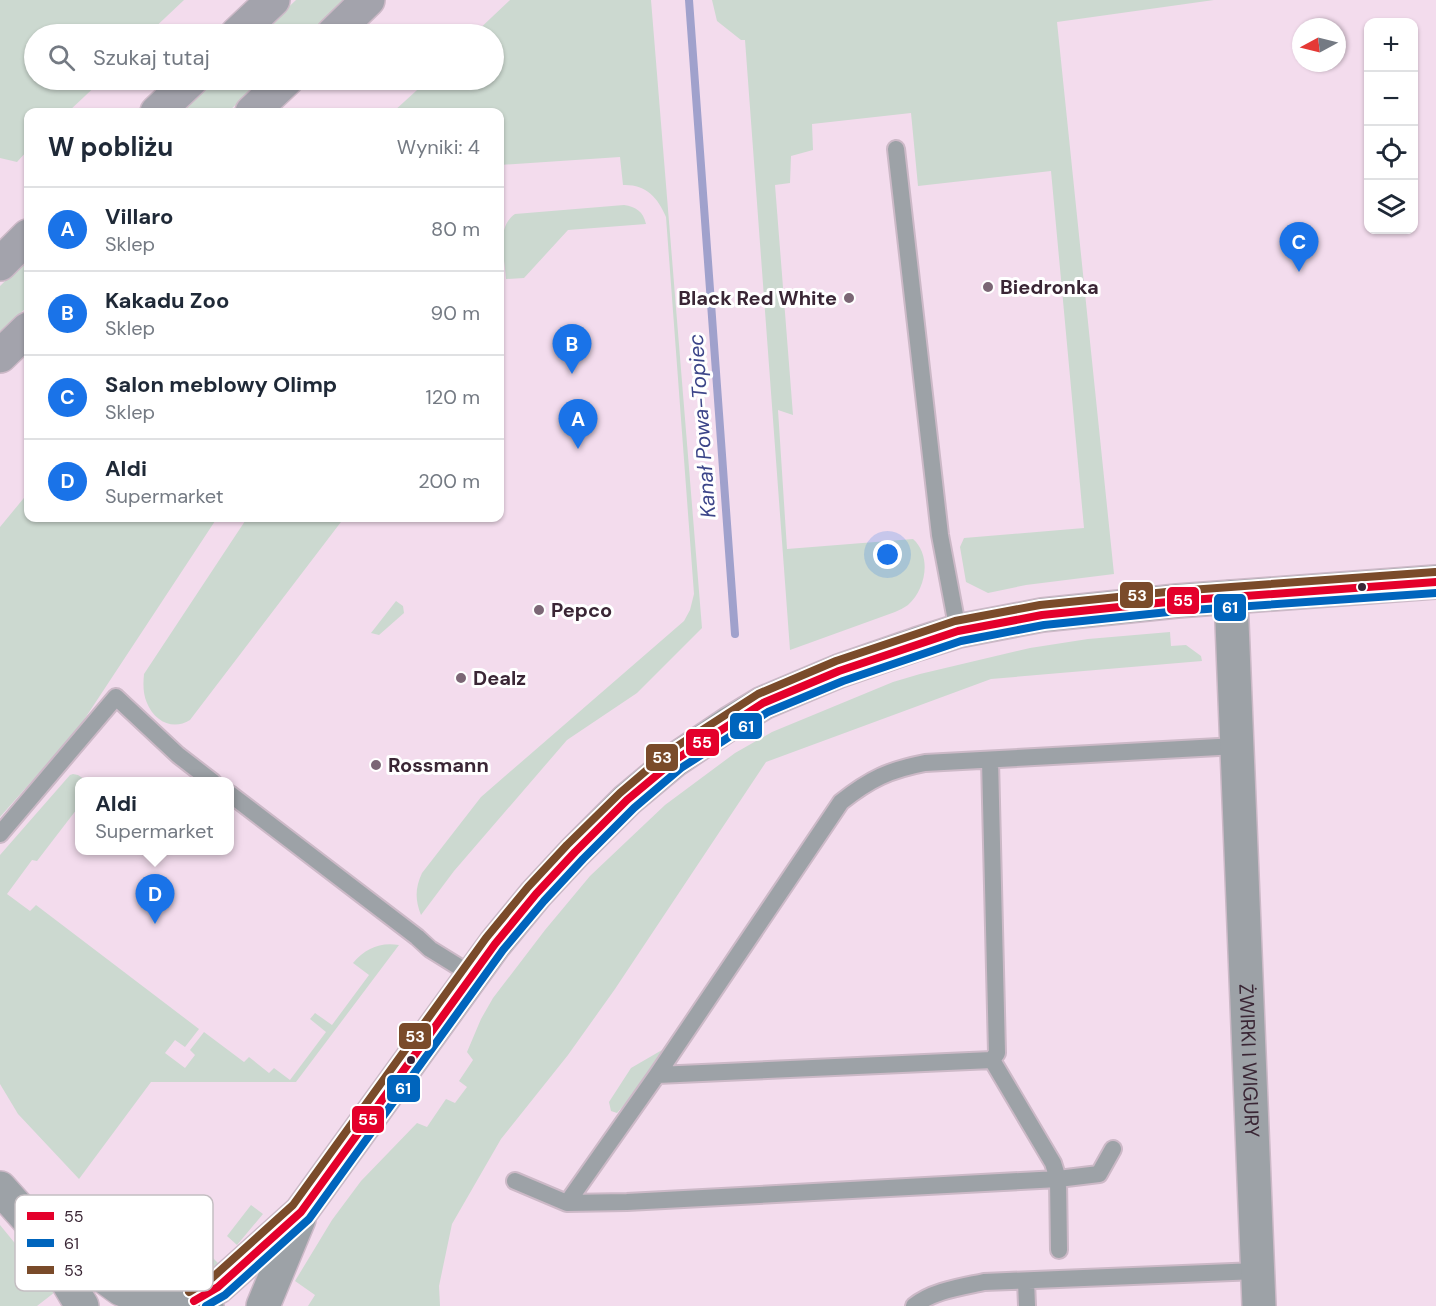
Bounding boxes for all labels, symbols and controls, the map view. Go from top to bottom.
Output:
north arrow [1292,18,1346,72]
map controls [1364,18,1418,234]
button: + [1364,18,1418,72]
search box [24,24,504,90]
icon: search [45,41,78,74]
text: Szukaj tutaj [93,43,210,72]
button: − [1364,72,1418,126]
button: locate [1364,126,1418,180]
text: W pobliżu [48,130,173,164]
text: Wyniki: 4 [397,134,480,160]
button: layers [1364,180,1418,234]
text: Villaro [105,202,173,231]
text: A [60,216,75,242]
text: 80 m [431,216,480,242]
pin: C [1280,222,1318,272]
text: Sklep [105,231,155,257]
place label: Biedronka [1000,274,1099,300]
marker: Biedronka [981,280,995,294]
place label: Black Red White [678,285,837,311]
text: Kakadu Zoo [105,286,229,315]
marker: Black Red White [842,291,856,305]
text: B [61,300,74,326]
text: 90 m [431,300,480,326]
text: Sklep [105,315,155,341]
pin: B [552,324,592,374]
water label: Kanał Powa-Topiec [682,333,722,519]
text: Salon meblowy Olimp [105,370,337,399]
text: C [60,384,75,410]
text: 120 m [426,384,480,410]
text: Sklep [105,399,155,425]
pin: A [558,400,598,449]
text: Aldi [105,454,147,483]
text: D [60,468,75,494]
text: 200 m [418,468,480,494]
text: Supermarket [105,483,224,509]
your location [873,540,902,569]
line badge: 53 [1119,581,1154,609]
unlabelled marker [1356,581,1368,593]
text: 53 [1127,585,1147,606]
line badge: 55 [1166,586,1200,615]
text: 55 [1173,590,1193,611]
line badge: 61 [1213,593,1247,622]
place label: Pepco [551,597,612,623]
text: 61 [1222,597,1238,618]
marker: Pepco [532,603,546,617]
place label: Dealz [473,665,526,691]
marker: Dealz [454,671,468,685]
line badge: 61 [729,712,763,740]
text: 61 [738,716,754,737]
line badge: 55 [685,728,720,757]
text: 55 [692,732,712,753]
line badge: 53 [645,743,679,772]
text: 53 [652,747,672,768]
place label: Rossmann [388,752,489,778]
marker: Rossmann [369,758,383,772]
popup [75,777,234,855]
text: Aldi [95,789,137,818]
text: Supermarket [95,818,214,844]
pin: D [136,874,174,924]
street label: ŻWIRKI I WIGURY [1233,983,1265,1138]
line badge: 53 [398,1022,432,1050]
text: 53 [405,1026,425,1047]
unlabelled marker [405,1054,417,1066]
line badge: 61 [386,1074,421,1103]
text: 61 [395,1078,411,1099]
line badge: 55 [351,1105,385,1134]
text: 55 [358,1109,378,1130]
legend [15,1195,213,1291]
text: 55 [64,1206,84,1227]
text: 61 [64,1233,79,1254]
text: 53 [64,1260,83,1281]

